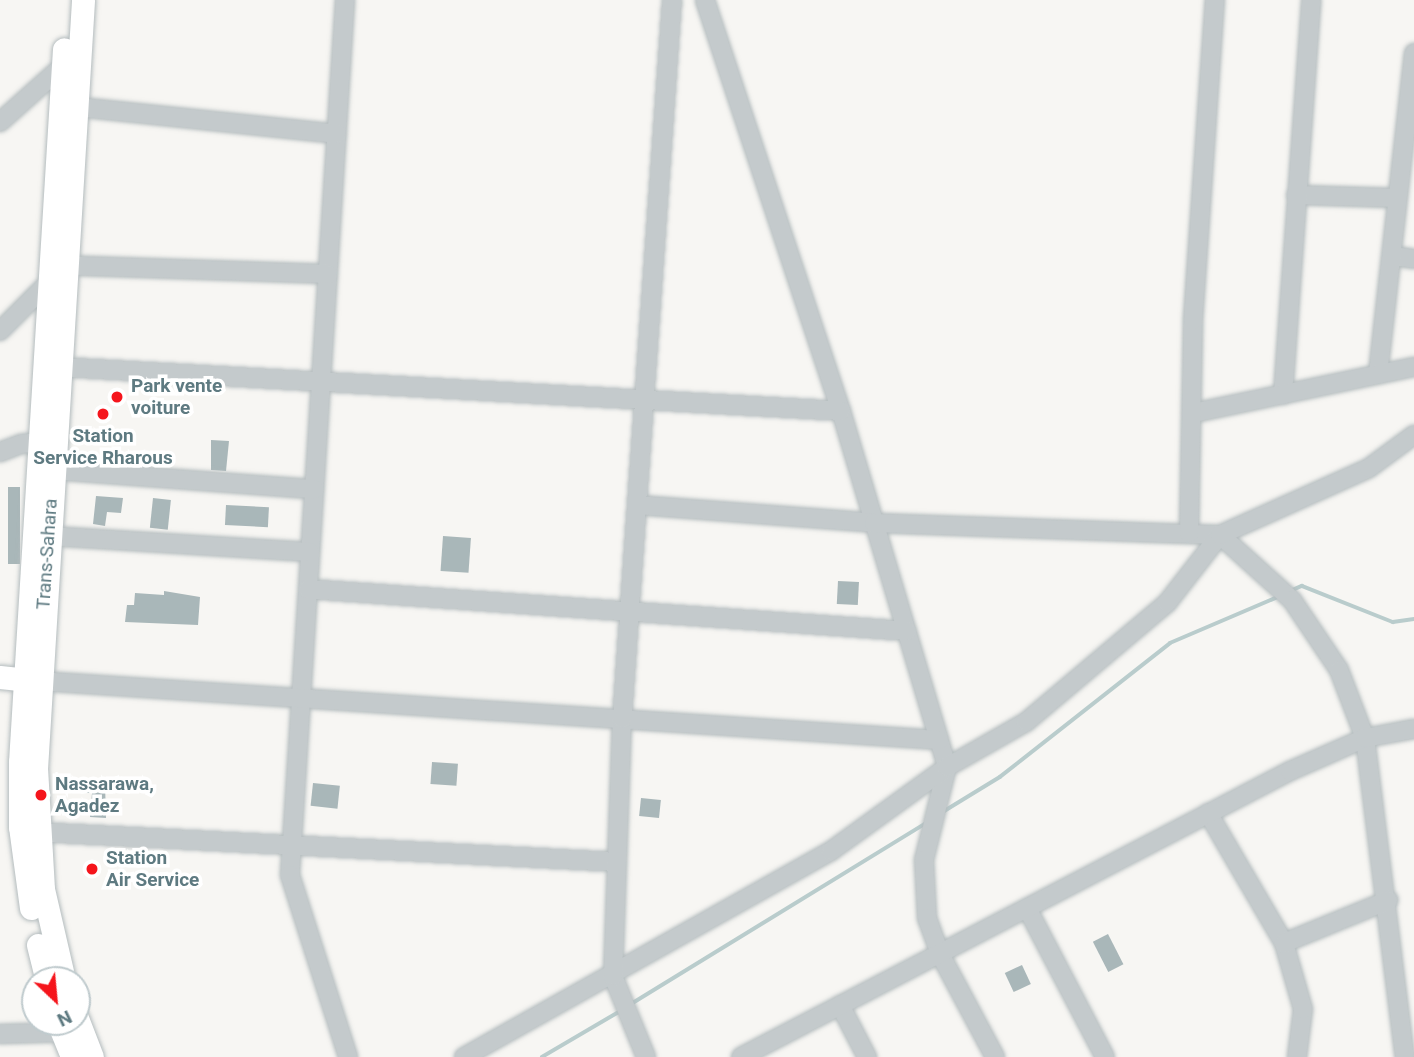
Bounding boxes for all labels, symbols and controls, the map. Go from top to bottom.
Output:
place label: Park vente voiture [131,375,222,419]
marker: Park vente voiture [109,389,125,405]
marker: Station Service Rharous [95,406,111,422]
place label: Station Service Rharous [33,425,173,469]
street label: Trans-Sahara [32,498,62,610]
place label: Nassarawa, Agadez [55,773,154,817]
marker: Nassarawa, Agadez [33,787,49,803]
place label: Station Air Service [106,847,199,891]
marker: Station Air Service [84,861,100,877]
north arrow [21,966,91,1036]
text: N [53,1005,76,1032]

